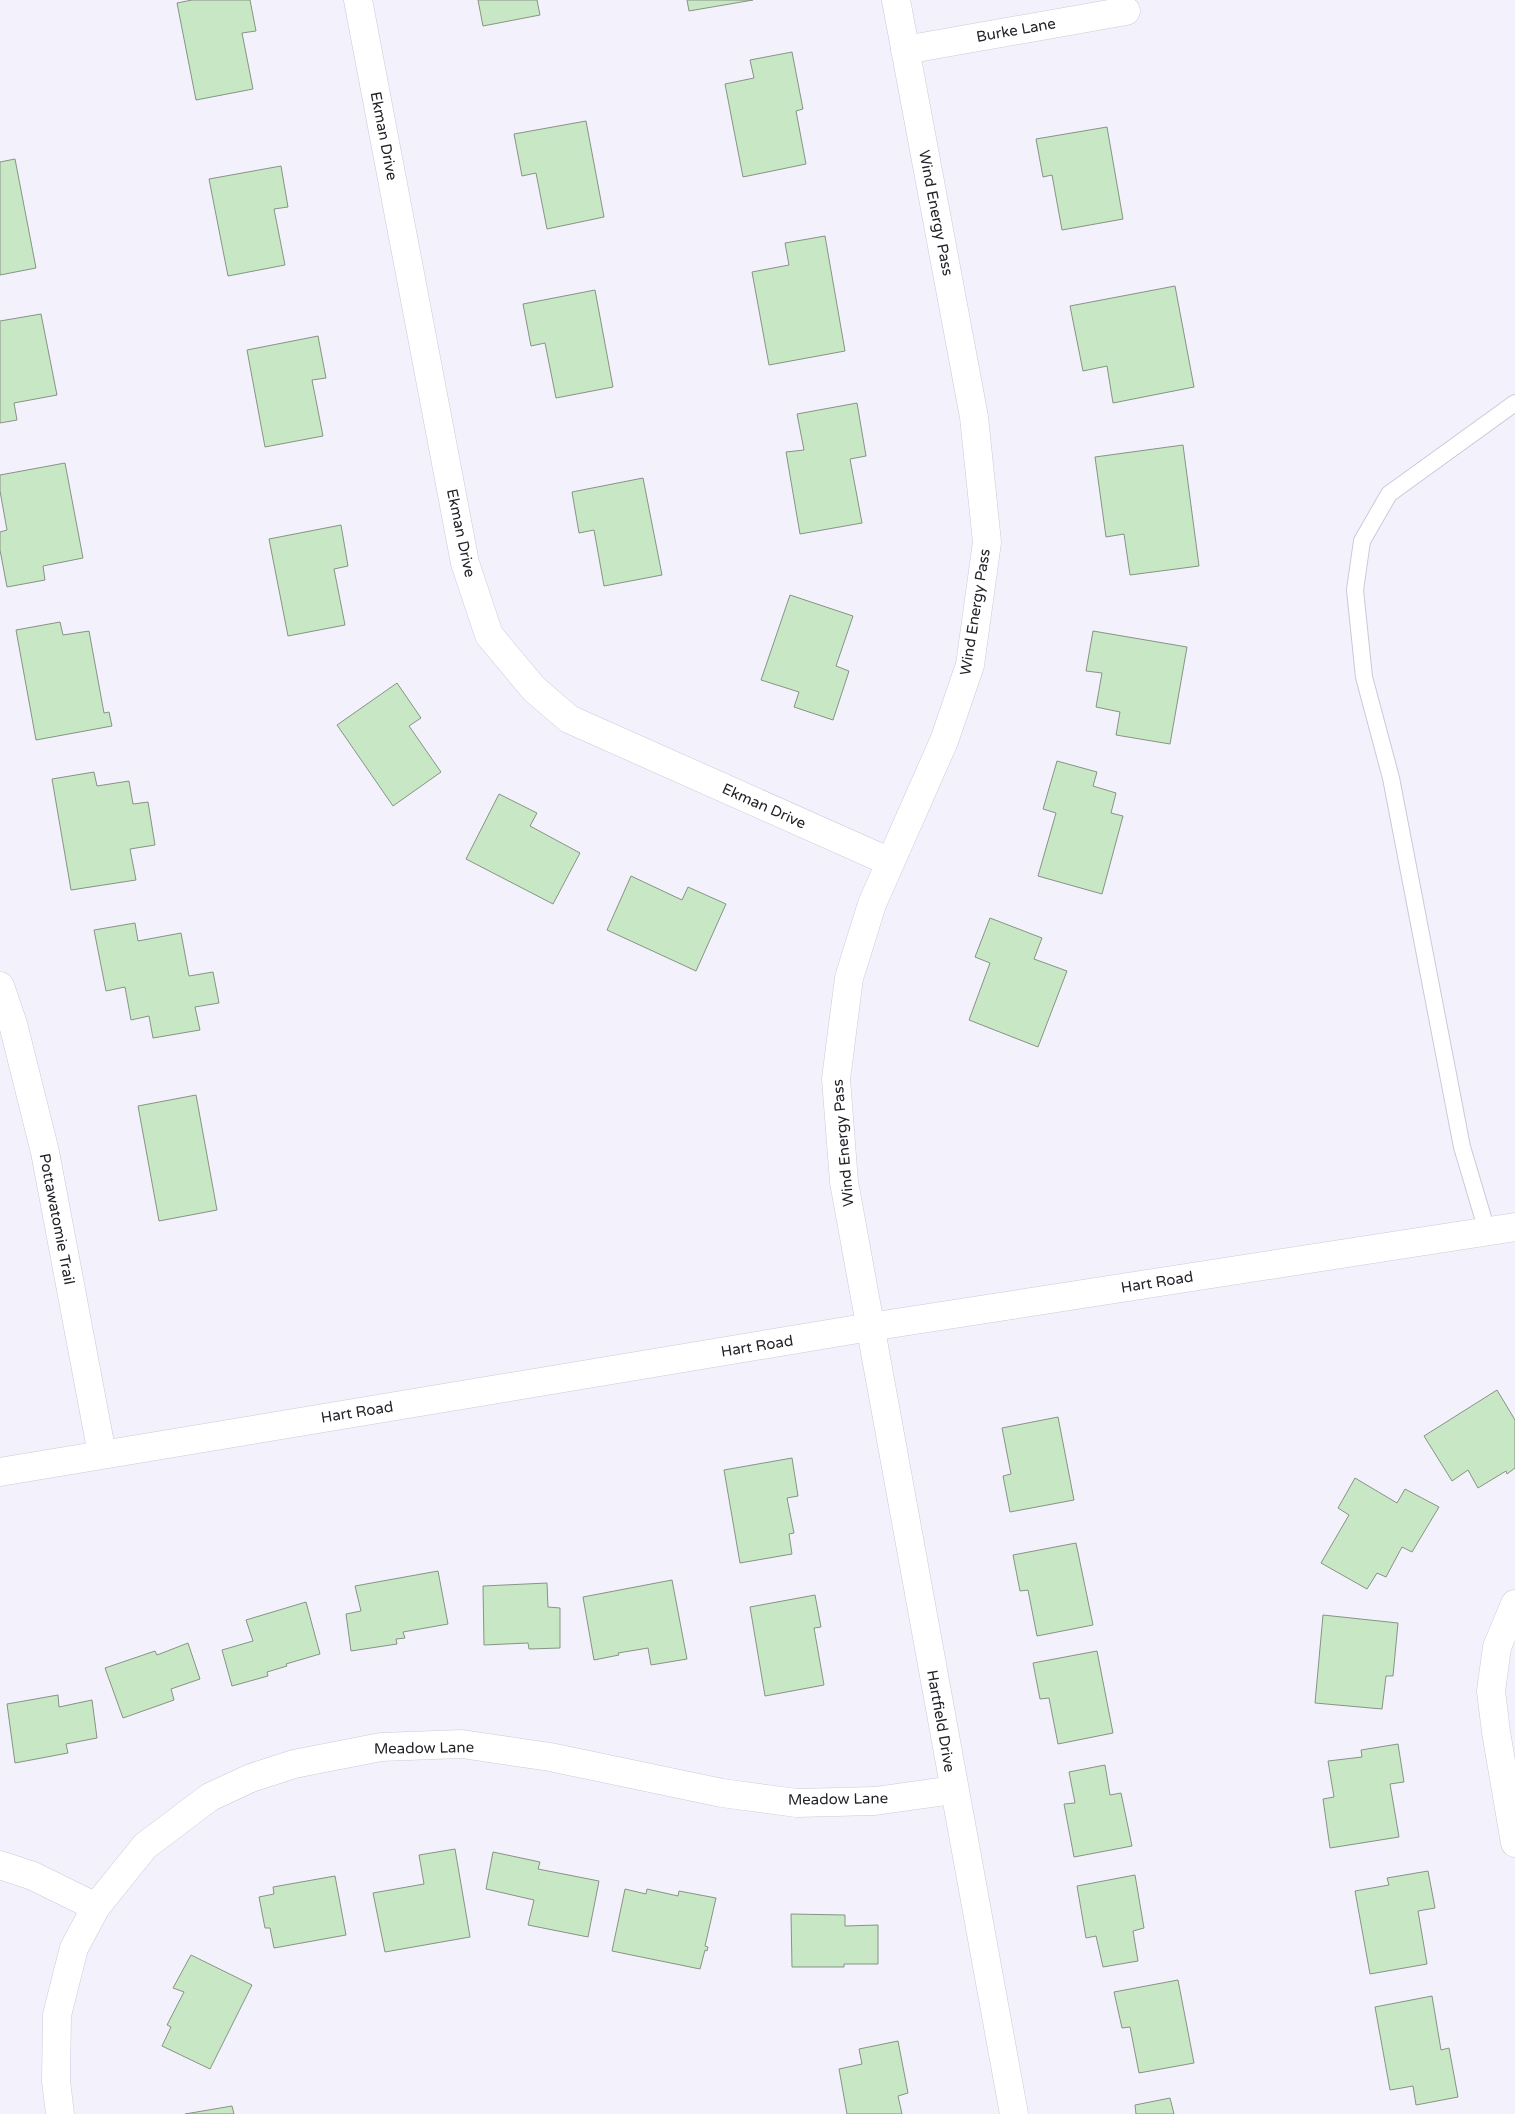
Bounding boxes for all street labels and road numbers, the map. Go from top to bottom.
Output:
street label: Burke Lane [975,14,1057,46]
street label: Ekman Drive [367,90,401,182]
street label: Wind Energy Pass [915,149,957,277]
street label: Ekman Drive [443,487,479,579]
street label: Wind Energy Pass [956,547,994,677]
street label: Ekman Drive [719,779,809,833]
street label: Wind Energy Pass [828,1079,858,1207]
street label: Pottawatomie Trail [35,1152,79,1286]
street label: Hart Road [1120,1267,1194,1297]
street label: Hart Road [720,1331,794,1361]
street label: Hart Road [320,1397,394,1427]
street label: Hartfield Drive [923,1669,959,1773]
street label: Meadow Lane [374,1738,474,1758]
street label: Meadow Lane [788,1789,888,1809]

